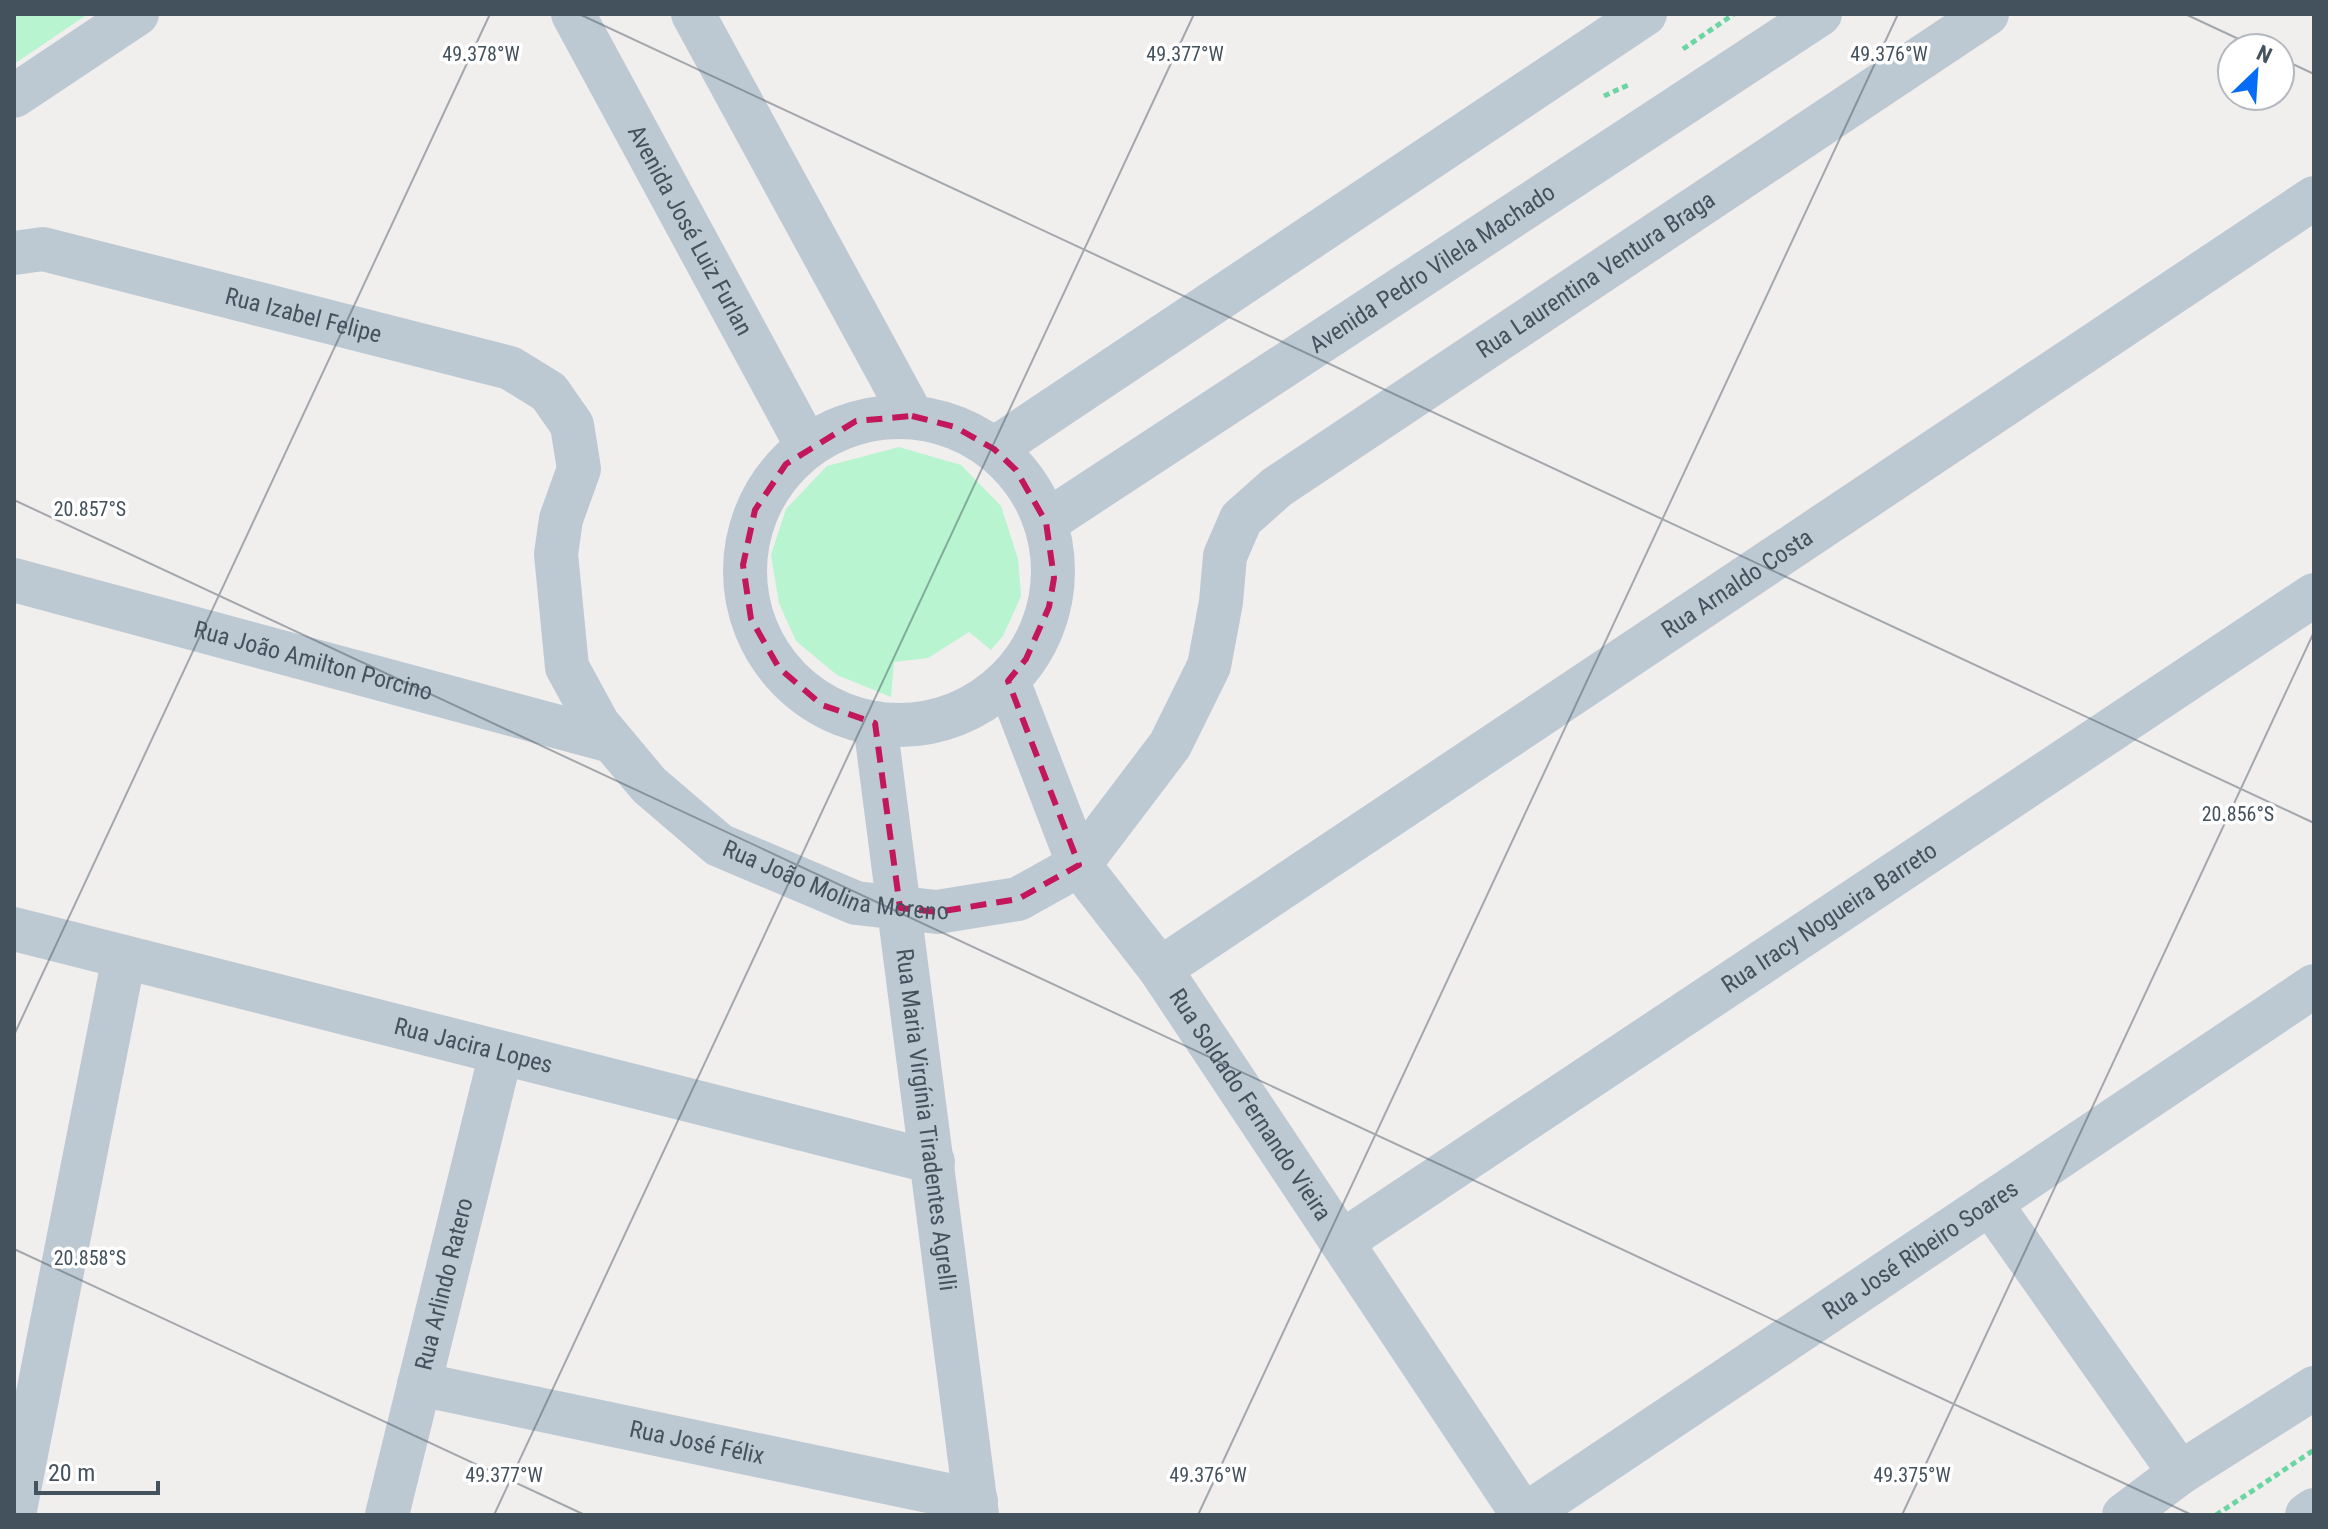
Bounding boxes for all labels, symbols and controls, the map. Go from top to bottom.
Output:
north arrow [2216,32,2296,112]
text: N [2253,40,2276,69]
text: 49.378°W [442,42,520,66]
text: 49.377°W [1146,42,1224,66]
text: 49.376°W [1850,42,1928,66]
street label: Avenida José Luiz Furlan [622,120,758,340]
street label: Avenida Pedro Vilela Machado [1304,178,1560,359]
street label: Rua Laurentina Ventura Braga [1471,185,1720,364]
street label: Rua Izabel Felipe [222,282,384,349]
text: 20.857°S [54,497,126,521]
street label: Rua Arnaldo Costa [1656,523,1818,644]
street label: Rua João Amilton Porcino [191,615,436,706]
text: 20.856°S [2202,802,2274,826]
street label: Rua João Molina Moreno [719,834,950,926]
street label: Rua Iracy Nogueira Barreto [1716,836,1942,999]
street label: Rua Maria Virgínia Tiradentes Agrelli [890,947,962,1292]
street label: Rua Soldado Fernando Vieira [1163,984,1337,1226]
street label: Rua Jacira Lopes [391,1012,556,1079]
street label: Rua José Ribeiro Soares [1817,1174,2023,1325]
street label: Rua Arlindo Ratero [409,1195,479,1373]
text: 20.858°S [54,1246,126,1270]
street label: Rua José Félix [627,1415,767,1470]
scale bar [36,1445,158,1495]
text: 20 m [48,1459,95,1487]
text: 49.377°W [465,1463,543,1487]
text: 49.376°W [1169,1463,1247,1487]
text: 49.375°W [1873,1463,1951,1487]

